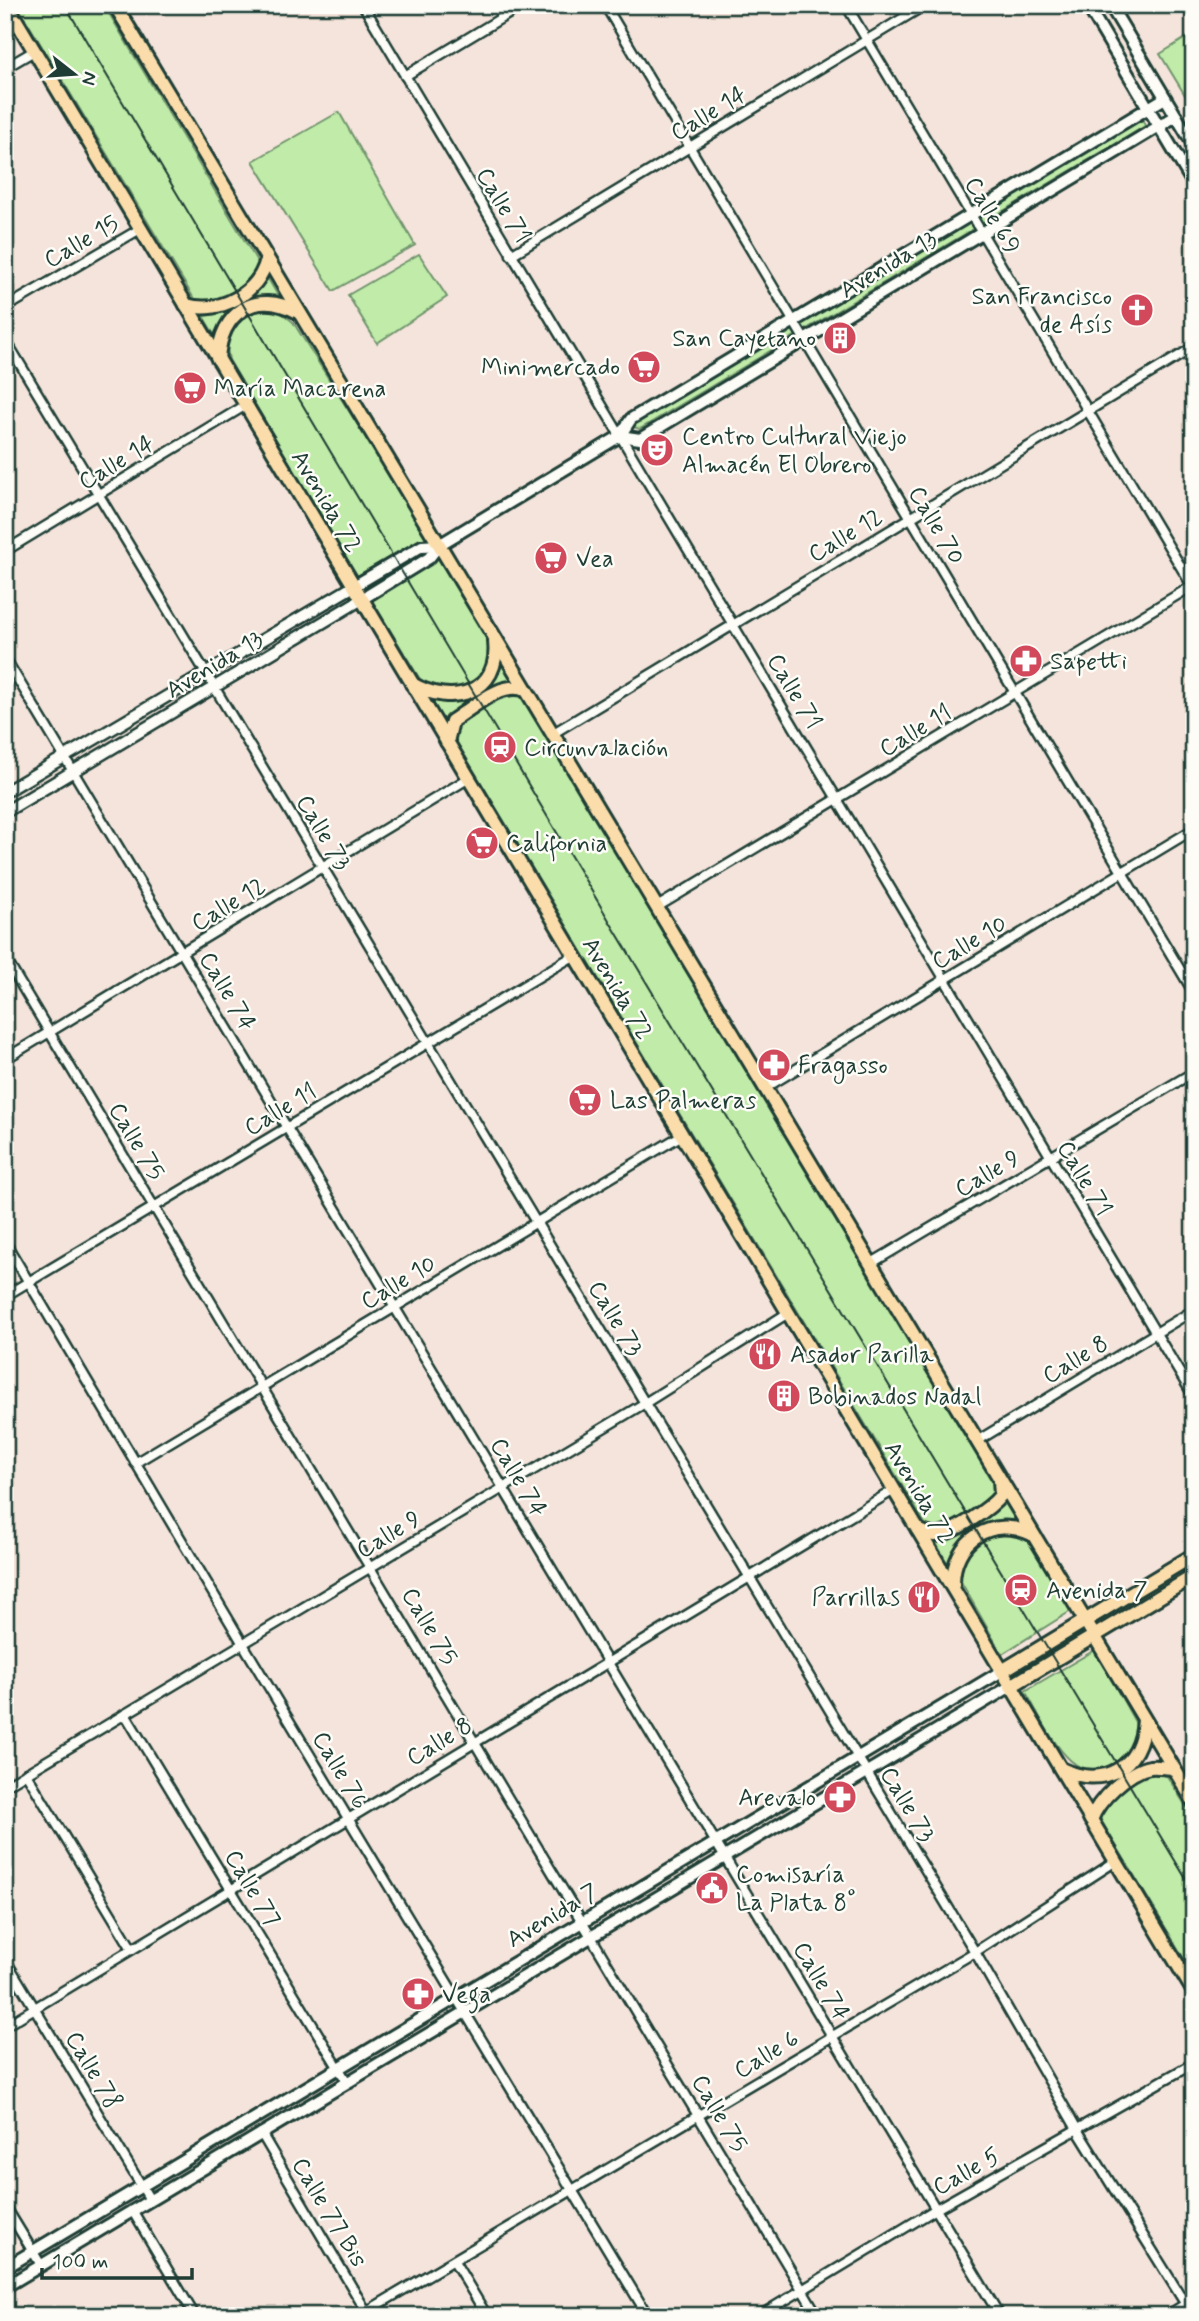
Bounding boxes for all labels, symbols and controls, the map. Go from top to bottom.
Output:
north arrow [38,38,108,108]
text: N [75,69,103,88]
street label: Calle 14 [665,80,752,149]
street label: Calle 71 [468,162,537,249]
street label: Calle 69 [957,172,1027,260]
street label: Calle 15 [39,208,125,276]
street label: Avenida 13 [835,224,943,306]
place label: San Francisco de Asís [972,282,1112,341]
church icon: San Francisco de Asís [1118,291,1156,329]
building icon: San Cayetano [821,319,859,357]
place label: San Cayetano [672,324,816,355]
supermarket icon: Minimercado [625,348,663,386]
place label: Minimercado [481,353,620,384]
supermarket icon: María Macarena [171,369,209,407]
place label: María Macarena [214,374,386,405]
place label: Centro Cultural Viejo Almacén El Obrero [682,422,907,481]
street label: Calle 14 [73,429,160,498]
theatre icon: Centro Cultural Viejo Almacén El Obrero [638,431,676,469]
street label: Avenida 72 [283,445,368,559]
street label: Calle 70 [900,481,971,571]
street label: Calle 12 [803,502,889,571]
supermarket icon: Vea [532,539,570,577]
place label: Vea [576,544,614,575]
street label: Avenida 13 [161,624,269,706]
pharmacy icon: Sapetti [1007,642,1045,680]
place label: Sapetti [1050,647,1127,678]
street label: Calle 71 [759,648,828,735]
street label: Calle 11 [874,698,958,765]
station icon: Circunvalación [481,728,519,766]
place label: Circunvalación [524,733,668,764]
street label: Calle 73 [288,789,357,876]
supermarket icon: California [463,824,501,862]
place label: California [506,829,607,862]
street label: Calle 12 [186,871,272,940]
street label: Calle 10 [926,909,1013,978]
street label: Avenida 72 [574,932,659,1046]
street label: Calle 74 [191,946,262,1037]
pharmacy icon: Fragasso [755,1046,793,1084]
place label: Fragasso [798,1051,888,1084]
street label: Calle 11 [239,1077,323,1144]
supermarket icon: Las Palmeras [566,1081,604,1119]
place label: Las Palmeras [610,1086,757,1117]
street label: Calle 75 [100,1097,171,1186]
street label: Calle 71 [1049,1135,1118,1222]
street label: Calle 9 [950,1143,1026,1205]
street label: Calle 10 [355,1249,442,1318]
street label: Calle 73 [580,1275,649,1362]
street label: Calle 8 [1037,1329,1114,1392]
restaurant icon: Asador Parilla [746,1335,784,1373]
place label: Asador Parilla [790,1340,934,1371]
building icon: Bobinados Nadal [765,1377,803,1415]
place label: Bobinados Nadal [808,1382,982,1413]
street label: Calle 74 [482,1432,553,1523]
street label: Avenida 72 [876,1436,961,1550]
street label: Calle 9 [351,1504,427,1567]
station icon: Avenida 7 [1002,1571,1040,1609]
place label: Avenida 7 [1046,1576,1148,1607]
restaurant icon: Parrillas [905,1578,943,1616]
street label: Calle 75 [393,1582,464,1671]
place label: Parrillas [812,1583,900,1614]
street label: Calle 8 [401,1711,478,1774]
street label: Calle 76 [304,1726,375,1816]
street label: Calle 73 [872,1761,941,1848]
pharmacy icon: Arevalo [821,1778,859,1816]
place label: Arevalo [738,1783,816,1814]
street label: Calle 77 [217,1844,287,1933]
place label: Comisaría La Plata 8° [736,1860,856,1919]
public building icon: Comisaría La Plata 8° [693,1869,731,1907]
street label: Avenida 7 [501,1877,604,1956]
street label: Calle 74 [785,1936,856,2027]
pharmacy icon: Vega [399,1975,437,2013]
place label: Vega [442,1980,491,2014]
street label: Calle 6 [729,2024,805,2087]
street label: Calle 78 [57,2026,128,2116]
street label: Calle 75 [683,2069,754,2158]
street label: Calle 5 [928,2141,1006,2203]
street label: Calle 77 Bis [284,2152,374,2274]
scale bar [42,2237,192,2281]
text: 100 m [52,2248,108,2276]

